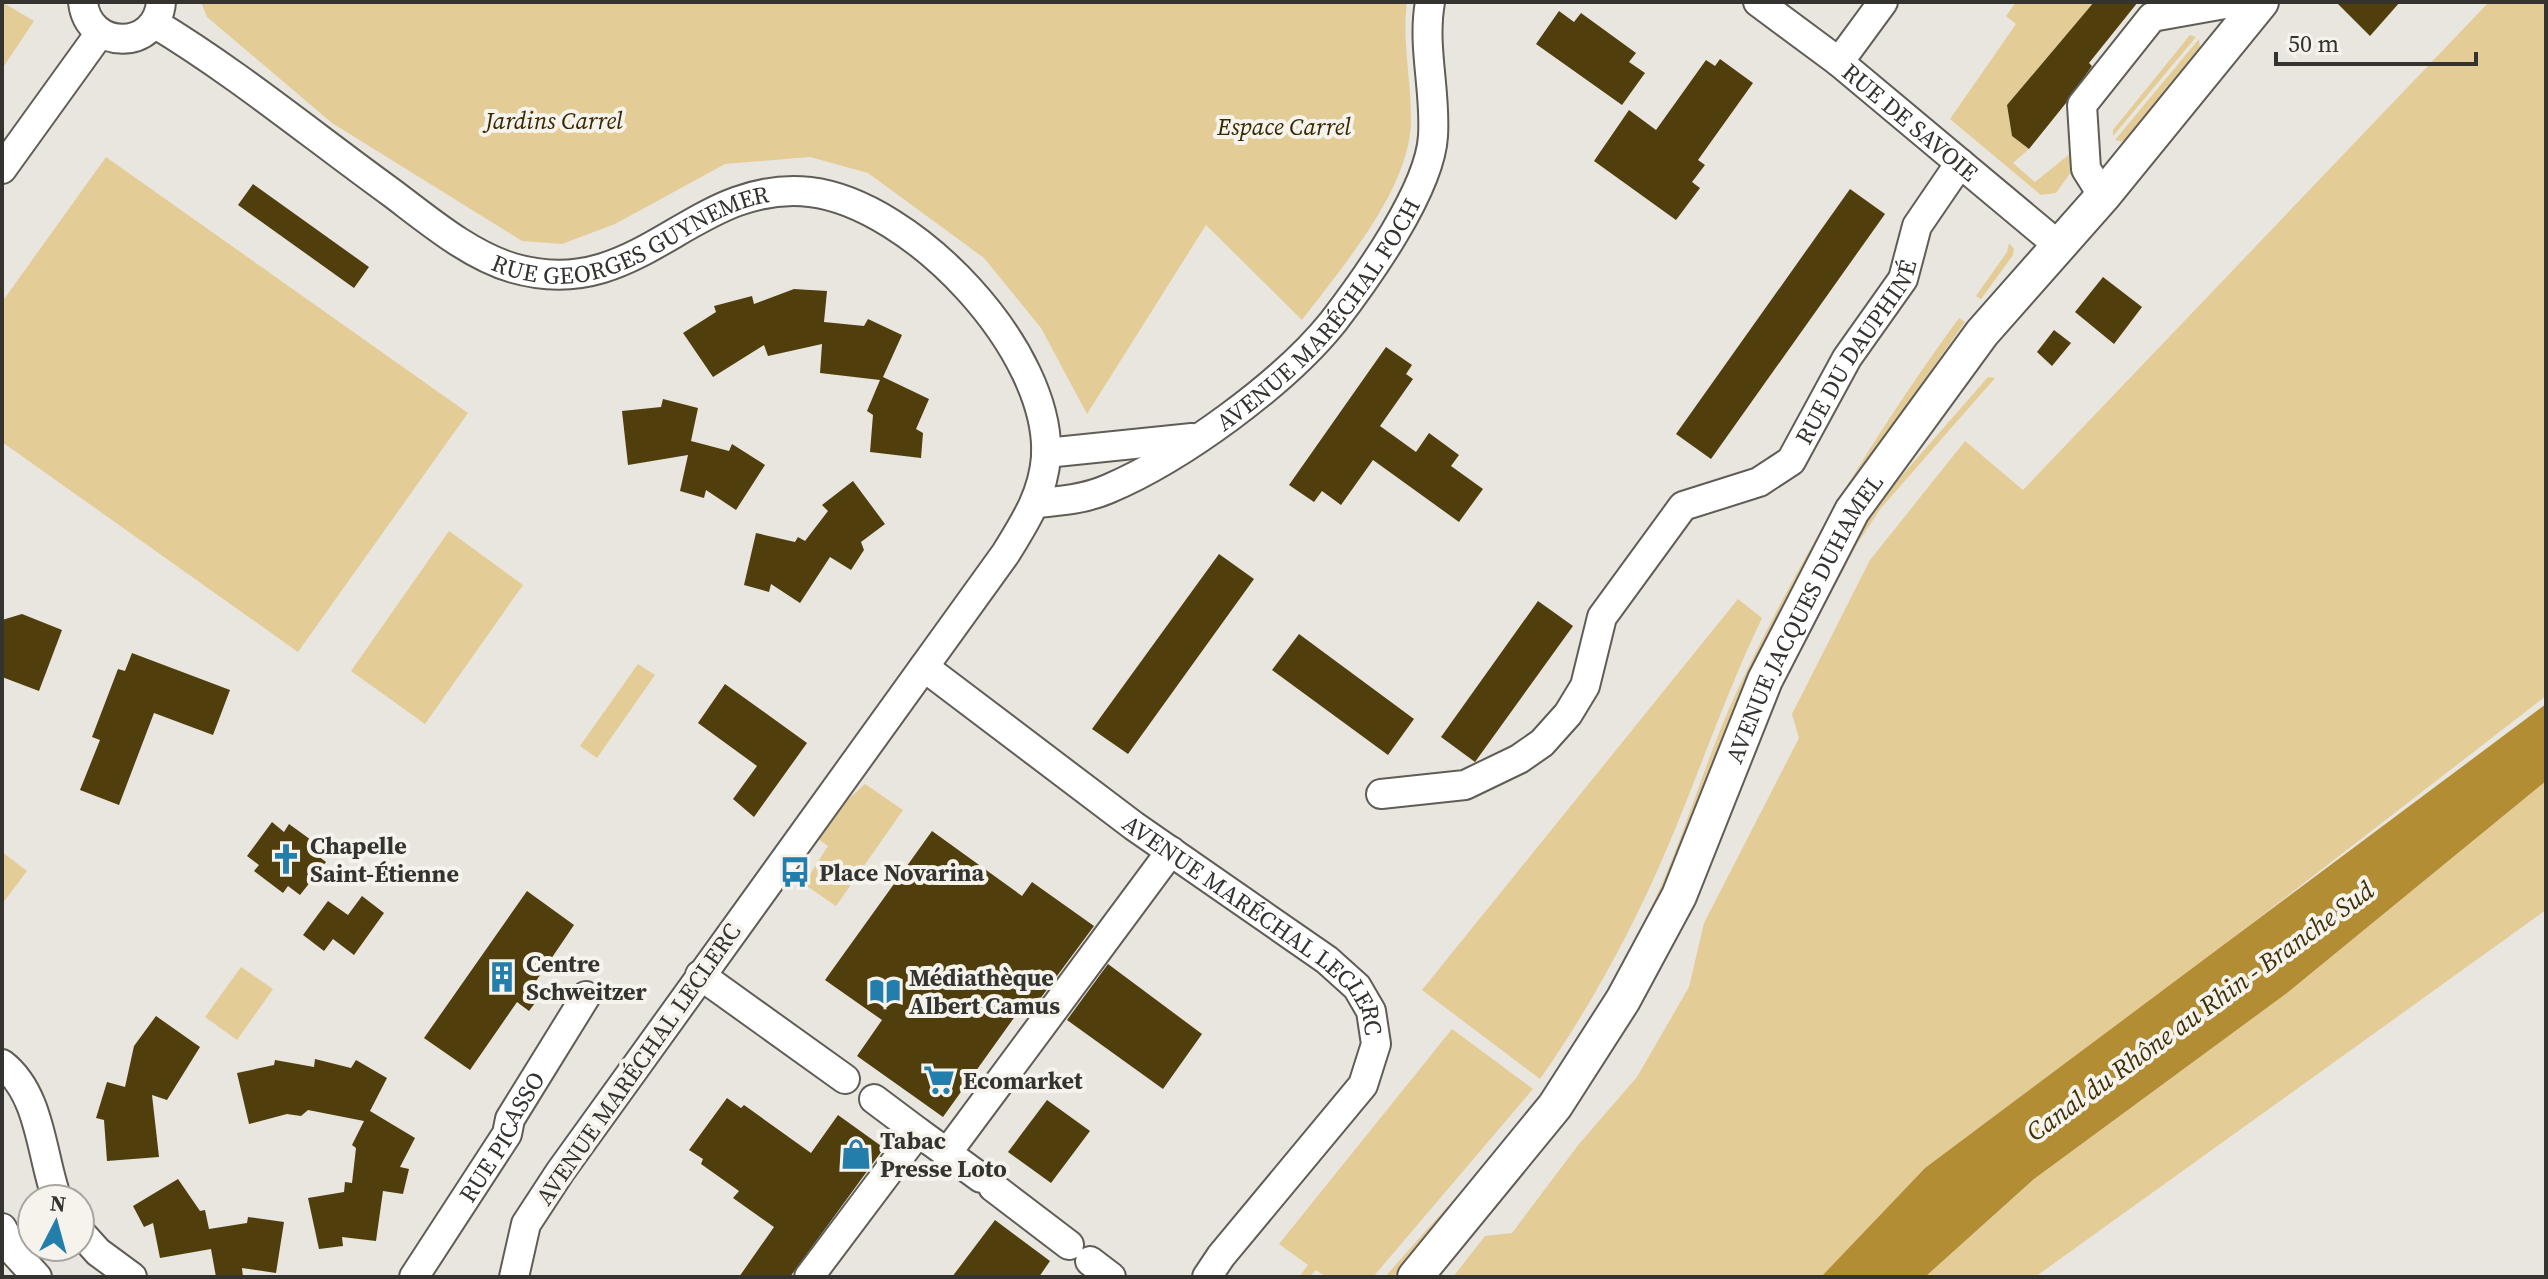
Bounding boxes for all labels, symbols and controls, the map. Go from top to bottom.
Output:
scale bar [2276,16,2476,66]
text: 50 m [2288,27,2339,60]
street label: RUE DE SAVOIE [1835,55,1986,188]
park label: Jardins Carrel [482,104,623,137]
park label: Espace Carrel [1216,110,1351,143]
street label: RUE GEORGES GUYNEMER [487,177,772,292]
street label: AVENUE MARÉCHAL FOCH [1209,192,1427,438]
street label: RUE DU DAUPHINÉ [1787,256,1924,450]
street label: AVENUE JACQUES DUHAMEL [1717,467,1891,768]
street label: AVENUE MARÉCHAL LECLERC [1116,807,1391,1037]
place label: Chapelle Saint-Étienne [310,829,459,890]
church icon: Chapelle Saint-Étienne [269,842,303,876]
bus stop icon: Place Novarina [778,855,812,889]
place label: Place Novarina [819,856,984,889]
water label: Canal du Rhône au Rhin - Branche Sud [2019,872,2381,1150]
street label: AVENUE MARÉCHAL LECLERC [528,916,748,1212]
place label: Centre Schweitzer [526,947,648,1008]
building icon: Centre Schweitzer [485,960,519,994]
place label: Médiathèque Albert Camus [909,961,1060,1022]
library icon: Médiathèque Albert Camus [868,974,902,1008]
supermarket icon: Ecomarket [922,1063,956,1097]
place label: Ecomarket [963,1064,1083,1097]
street label: RUE PICASSO [451,1065,552,1208]
place label: Tabac Presse Loto [880,1124,1007,1185]
shop icon: Tabac Presse Loto [839,1137,873,1171]
north arrow [16,1183,96,1263]
text: N [49,1187,68,1219]

